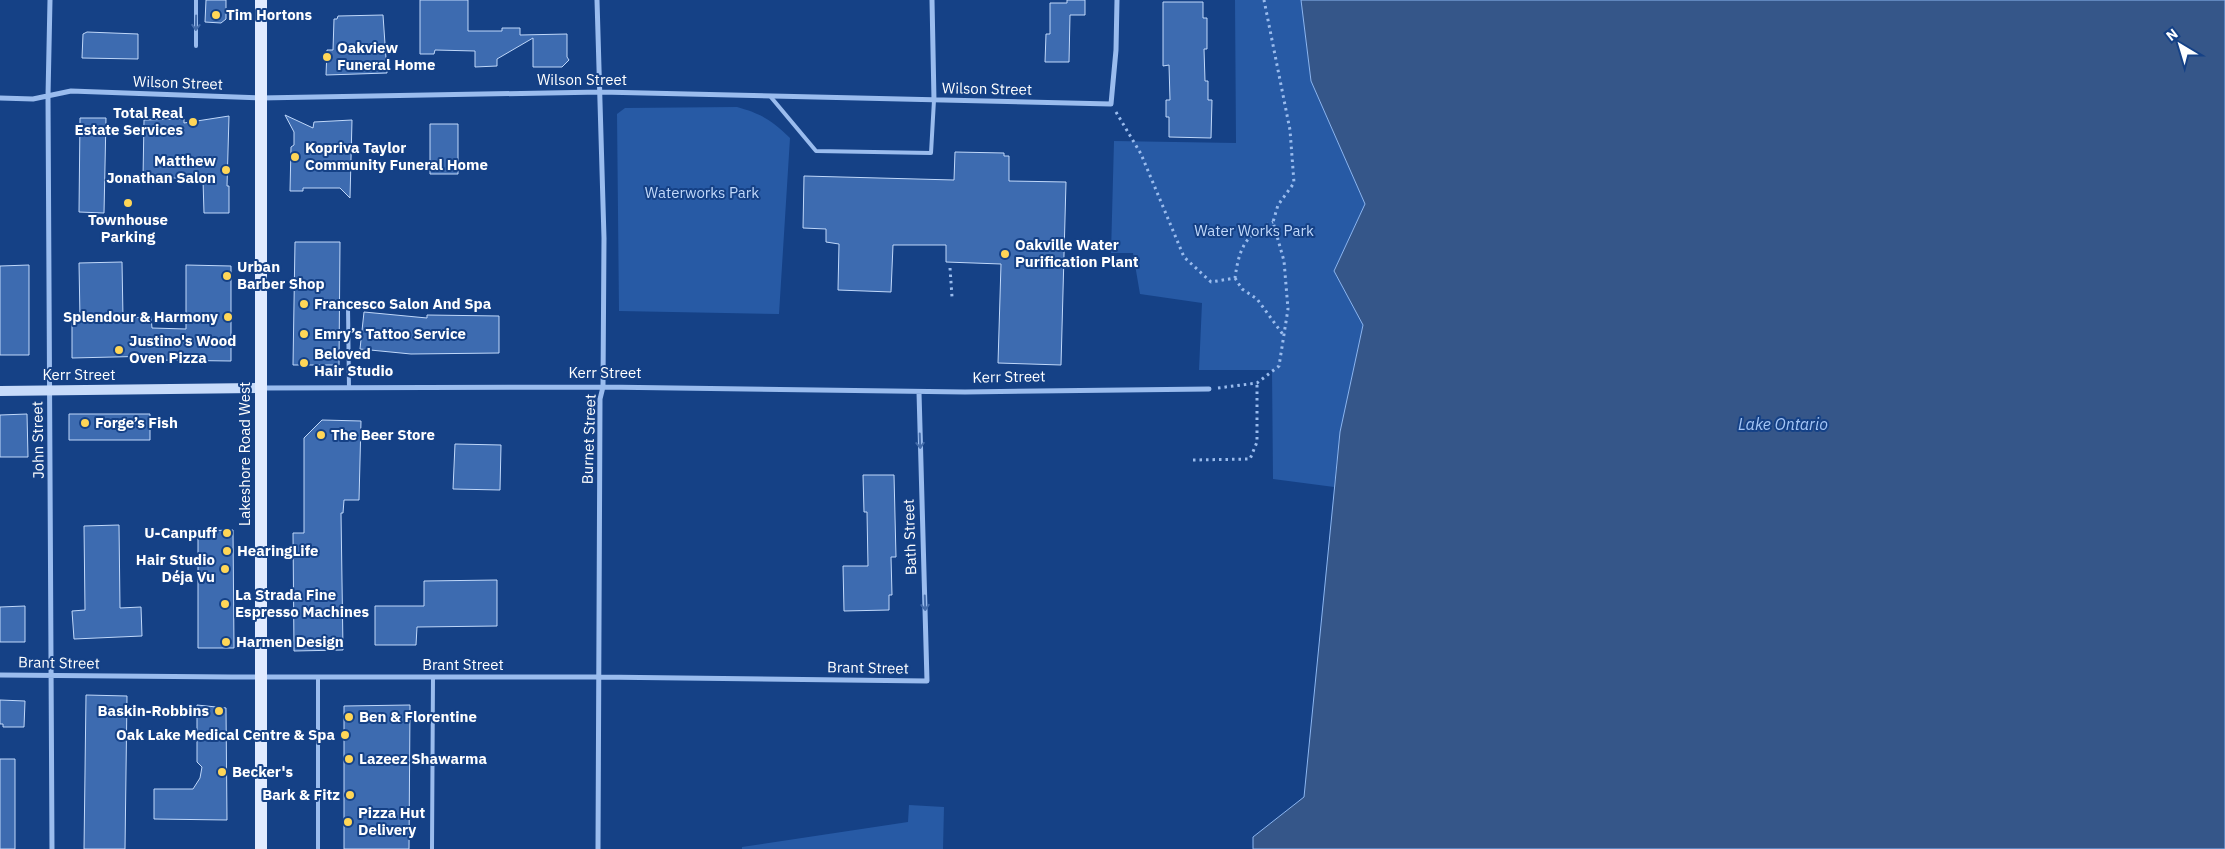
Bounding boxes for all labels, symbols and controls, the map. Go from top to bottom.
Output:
place label: Tim Hortons [226,5,313,24]
marker: Tim Hortons [210,9,222,21]
one-way arrow [191,14,201,31]
north arrow [2155,20,2205,70]
text: N [2162,25,2182,45]
place label: Oakview Funeral Home [337,38,435,74]
marker: Oakview Funeral Home [321,51,333,63]
street label: Wilson Street [537,70,627,89]
street label: Wilson Street [133,71,223,94]
street label: Wilson Street [942,78,1032,99]
place label: Total Real Estate Services [75,103,183,139]
marker: Total Real Estate Services [187,116,199,128]
place label: Kopriva Taylor Community Funeral Home [305,138,488,174]
place label: Matthew Jonathan Salon [106,151,216,187]
marker: Kopriva Taylor Community Funeral Home [289,151,301,163]
marker: Matthew Jonathan Salon [220,164,232,176]
park label: Waterworks Park [645,183,759,202]
marker: Townhouse Parking [122,197,134,209]
place label: Townhouse Parking [88,210,168,246]
park label: Water Works Park [1194,221,1314,240]
place label: Oakville Water Purification Plant [1015,235,1139,271]
marker: Oakville Water Purification Plant [999,248,1011,260]
place label: Urban Barber Shop [237,257,325,293]
marker: Urban Barber Shop [221,270,233,282]
place label: Francesco Salon And Spa [314,294,492,313]
marker: Francesco Salon And Spa [298,298,310,310]
place label: Splendour & Harmony [63,307,218,326]
marker: Splendour & Harmony [222,311,234,323]
place label: Emry’s Tattoo Service [314,324,466,343]
marker: Emry’s Tattoo Service [298,328,310,340]
place label: Justino's Wood Oven Pizza [129,331,236,367]
marker: Justino's Wood Oven Pizza [113,344,125,356]
place label: Beloved Hair Studio [314,344,393,380]
marker: Beloved Hair Studio [298,357,310,369]
street label: Kerr Street [568,363,642,382]
street label: Kerr Street [42,365,116,384]
street label: Kerr Street [972,366,1046,387]
street label: Lakeshore Road West [235,382,254,526]
street label: Burnet Street [577,393,600,485]
street label: John Street [27,401,48,479]
place label: Forge’s Fish [95,413,178,432]
water label: Lake Ontario [1738,414,1828,434]
marker: Forge’s Fish [79,417,91,429]
place label: The Beer Store [331,425,435,444]
marker: The Beer Store [315,429,327,441]
one-way arrow [916,432,925,448]
street label: Bath Street [899,499,920,575]
place label: U-Canpuff [144,523,218,542]
marker: U-Canpuff [221,527,233,539]
place label: HearingLife [237,541,318,560]
marker: HearingLife [221,545,233,557]
place label: Hair Studio Déja Vu [136,550,215,586]
marker: Hair Studio Déja Vu [219,563,231,575]
place label: La Strada Fine Espresso Machines [235,585,369,621]
one-way arrow [920,595,929,611]
marker: La Strada Fine Espresso Machines [219,598,231,610]
place label: Harmen Design [236,632,344,651]
marker: Harmen Design [220,636,232,648]
street label: Brant Street [18,652,100,673]
street label: Brant Street [422,655,504,674]
street label: Brant Street [827,657,909,678]
place label: Baskin-Robbins [98,701,209,720]
marker: Baskin-Robbins [213,705,225,717]
place label: Ben & Florentine [359,707,477,726]
marker: Ben & Florentine [343,711,355,723]
place label: Oak Lake Medical Centre & Spa [116,725,335,744]
marker: Oak Lake Medical Centre & Spa [339,729,351,741]
place label: Lazeez Shawarma [359,749,487,768]
marker: Lazeez Shawarma [343,753,355,765]
place label: Becker's [232,762,293,781]
marker: Becker's [216,766,228,778]
place label: Bark & Fitz [262,785,340,804]
marker: Bark & Fitz [344,789,356,801]
place label: Pizza Hut Delivery [358,803,426,839]
marker: Pizza Hut Delivery [342,816,354,828]

